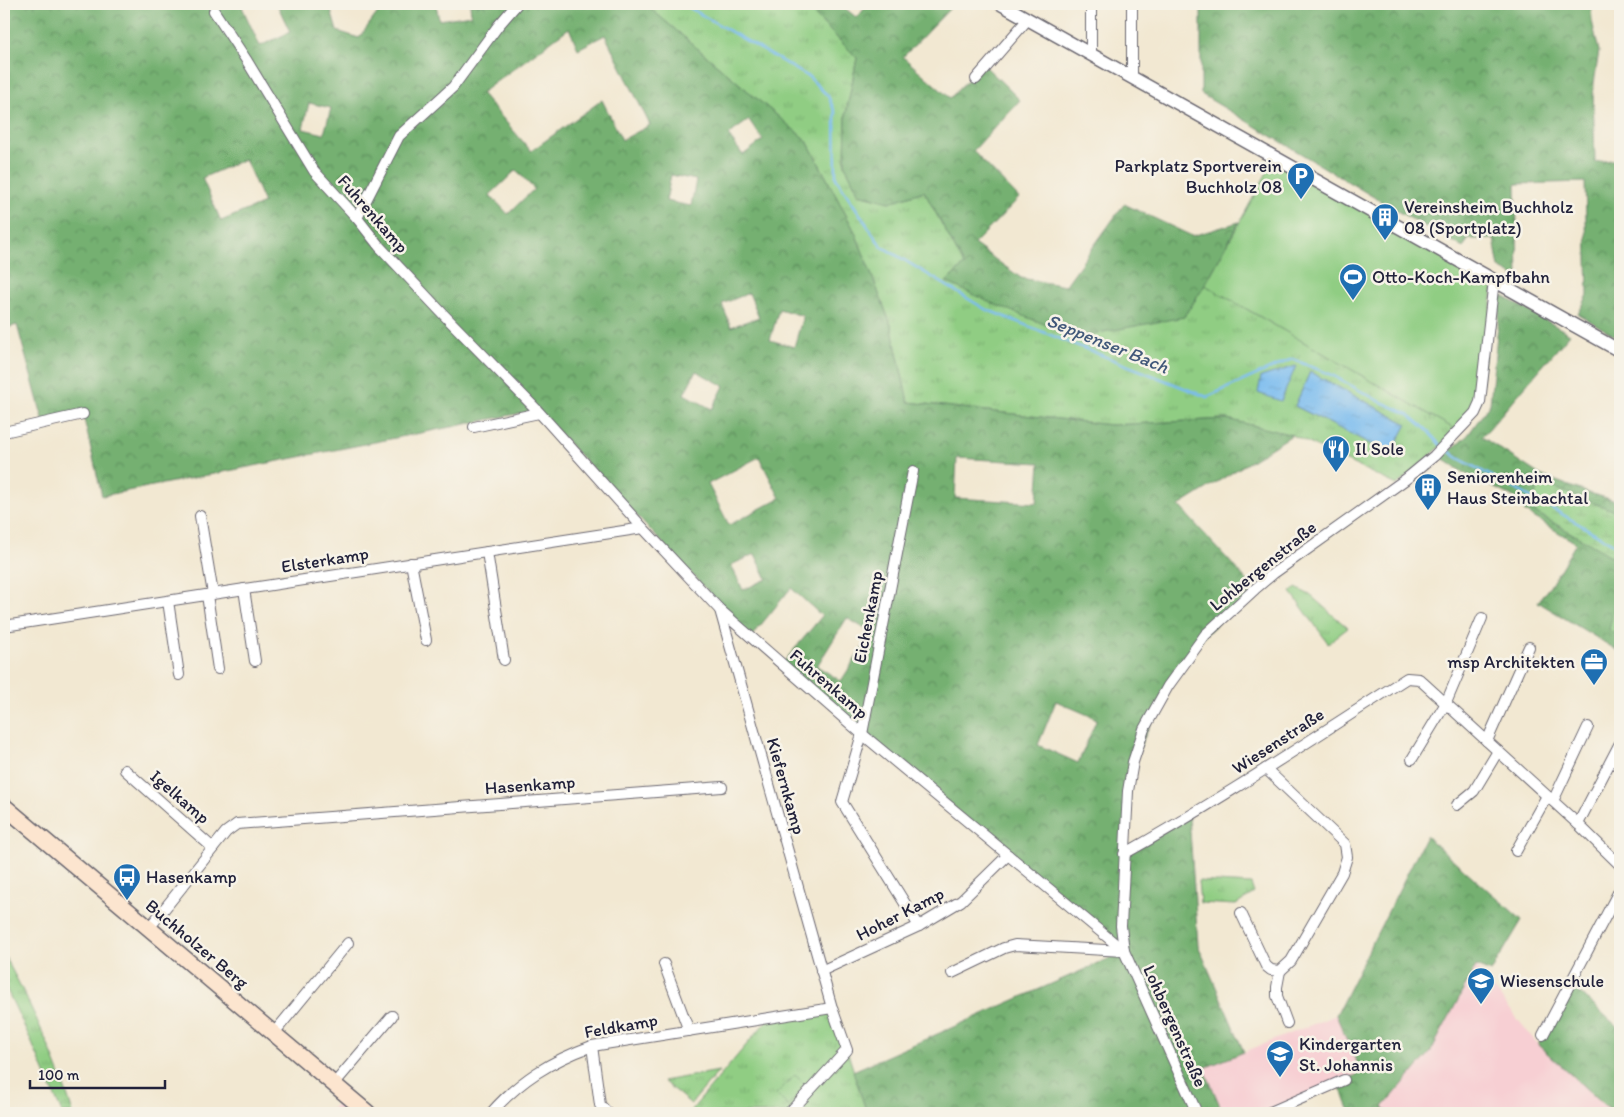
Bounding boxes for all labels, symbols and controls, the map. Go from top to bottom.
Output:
place label: Parkplatz Sportverein Buchholz 08 [1115,155,1282,198]
parking icon: Parkplatz Sportverein Buchholz 08 [1286,161,1316,200]
street label: Fuhrenkamp [333,170,413,258]
place label: Vereinsheim Buchholz 08 (Sportplatz) [1404,196,1574,239]
building icon: Vereinsheim Buchholz 08 (Sportplatz) [1370,202,1400,241]
sports icon: Otto-Koch-Kampfbahn [1338,262,1368,301]
place label: Otto-Koch-Kampfbahn [1372,266,1550,288]
water label: Seppenser Bach [1044,309,1173,379]
restaurant icon: Il Sole [1321,434,1351,473]
place label: Il Sole [1355,438,1404,460]
place label: Seniorenheim Haus Steinbachtal [1447,466,1588,509]
building icon: Seniorenheim Haus Steinbachtal [1413,472,1443,511]
street label: Lohbergenstraße [1205,516,1321,616]
street label: Elsterkamp [280,542,370,578]
street label: Eichenkamp [848,569,888,665]
street label: Fuhrenkamp [785,644,873,724]
office icon: msp Architekten [1579,647,1609,686]
place label: msp Architekten [1447,651,1575,673]
street label: Wiesenstraße [1228,703,1328,779]
street label: Kiefernkamp [762,735,810,837]
street label: Igelkamp [146,765,214,829]
street label: Hasenkamp [484,771,576,799]
bus stop icon: Hasenkamp [112,862,142,901]
place label: Hasenkamp [146,866,237,888]
street label: Hoher Kamp [852,882,948,946]
street label: Buchholzer Berg [141,895,254,994]
street label: Lohbergenstraße [1138,962,1212,1090]
school or university icon: Wiesenschule [1466,966,1496,1005]
place label: Wiesenschule [1500,970,1604,992]
street label: Feldkamp [583,1009,660,1043]
place label: Kindergarten St. Johannis [1299,1033,1402,1076]
school or university icon: Kindergarten St. Johannis [1265,1039,1295,1078]
scale bar [30,1057,165,1089]
text: 100 m [38,1066,80,1084]

